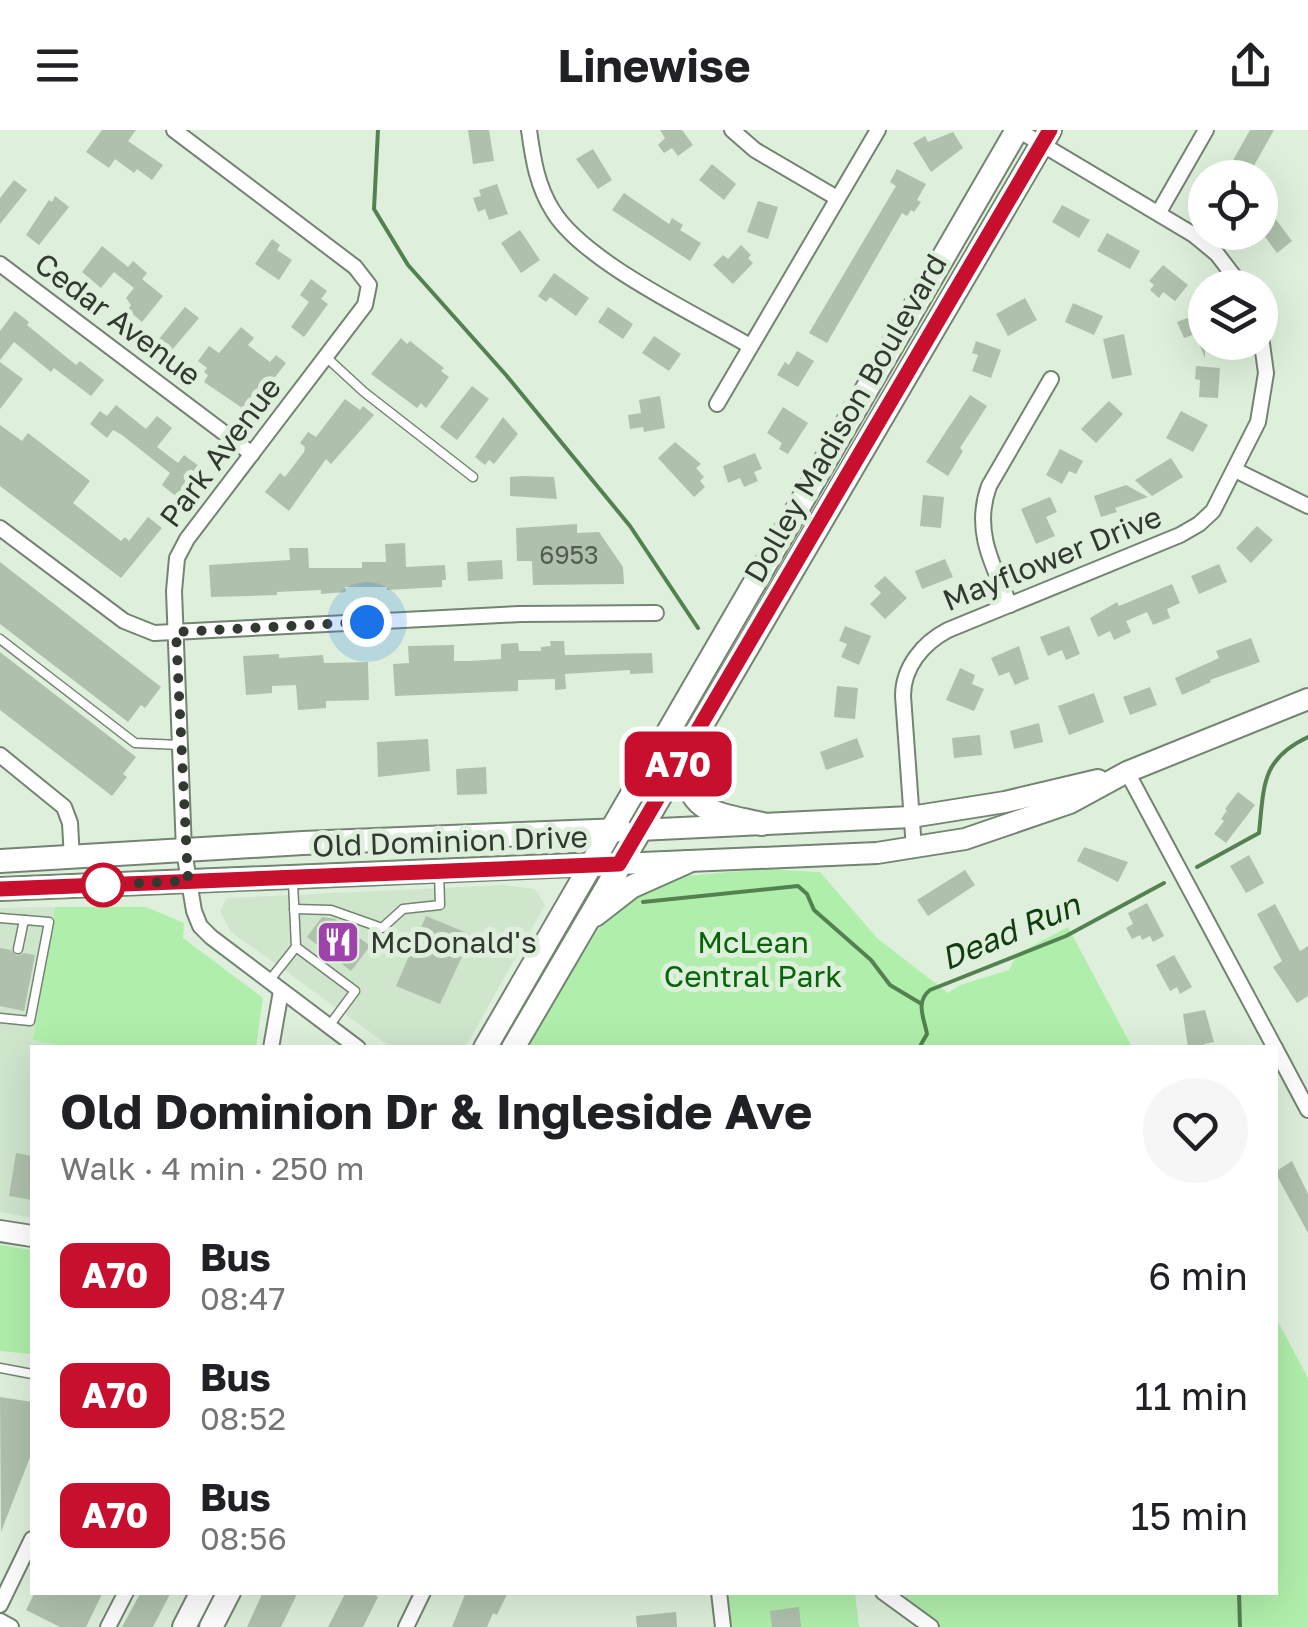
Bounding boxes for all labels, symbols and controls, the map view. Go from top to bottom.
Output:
icon: menu [30,38,85,93]
text: Linewise [558,38,750,92]
icon: share [1223,38,1278,93]
map controls [1188,160,1278,360]
button: locate [1188,160,1278,250]
street label: Cedar Avenue [28,245,208,393]
street label: Dolley Madison Boulevard [736,247,954,589]
button: layers [1188,270,1278,360]
street label: Park Avenue [152,370,288,534]
street label: Mayflower Drive [937,498,1167,618]
house number: 6953 [539,539,599,570]
your location [342,597,392,647]
line badge: A70 [620,732,736,796]
text: A70 [645,743,711,785]
street label: Old Dominion Drive [312,818,588,864]
unlabelled marker [82,864,124,906]
water label: Dead Run [935,884,1086,977]
restaurant icon: McDonald's [315,919,361,965]
place label: McDonald's [370,924,537,960]
park label: McLean Central Park [664,924,842,994]
button: heart [1143,1078,1248,1183]
text: Old Dominion Dr & Ingleside Ave [60,1082,812,1140]
text: Walk · 4 min · 250 m [60,1149,364,1187]
text: Bus [200,1234,271,1279]
text: 6 min [1148,1253,1248,1298]
text: A70 [82,1254,148,1296]
text: 08:47 [200,1279,285,1317]
text: Bus [200,1354,271,1399]
text: 11 min [1134,1373,1248,1418]
text: A70 [82,1374,148,1416]
text: 08:52 [200,1399,286,1437]
text: Bus [200,1474,271,1519]
text: 15 min [1131,1493,1248,1538]
text: A70 [82,1494,148,1536]
text: 08:56 [200,1519,287,1557]

